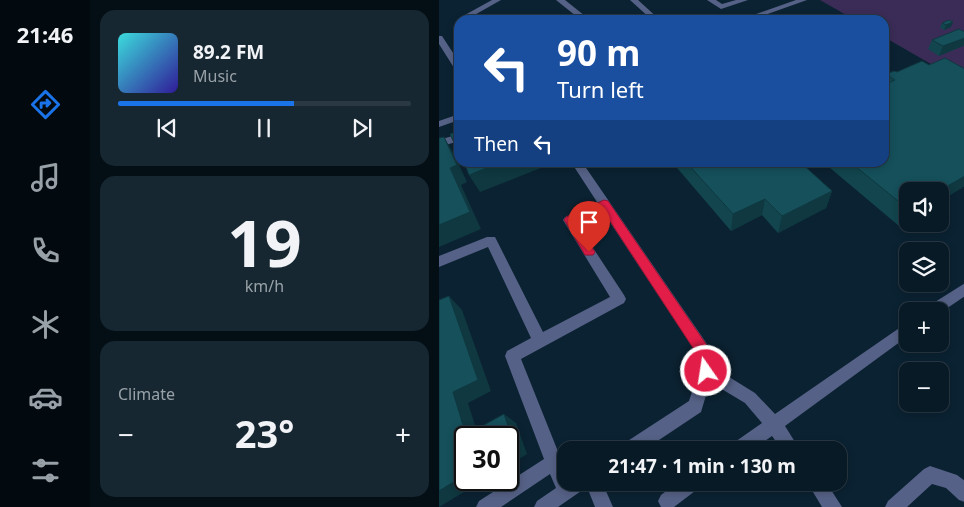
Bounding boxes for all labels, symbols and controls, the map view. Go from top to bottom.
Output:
text: 21:46 [17,19,73,49]
text: 90 m [557,29,640,76]
icon: left [474,35,539,100]
text: 89.2 FM [193,39,264,65]
text: Music [193,65,237,87]
text: Turn left [557,74,644,104]
icon: directions [28,87,63,122]
icon: previous [153,114,181,142]
icon: pause [250,114,278,142]
icon: next [348,114,376,142]
icon: left [529,130,557,158]
text: Then [474,131,519,157]
icon: music [28,160,63,195]
map controls [899,182,949,412]
button: sound [899,182,949,232]
text: 19 [227,198,302,286]
pin [568,201,610,252]
icon: arrive [575,208,603,236]
icon: phone [28,233,63,268]
button: layers [899,242,949,292]
text: km/h [245,275,284,297]
button: + [899,302,949,352]
icon: climate [28,307,63,342]
position arrow [679,344,731,396]
button: − [899,362,949,412]
icon: car [28,380,63,415]
text: Climate [118,383,175,405]
text: 23° [235,407,294,459]
text: − [118,415,134,453]
text: + [395,415,411,453]
speed limit sign: 30 [454,426,519,491]
icon: filters [28,453,63,488]
text: 21:47 · 1 min · 130 m [608,453,796,479]

